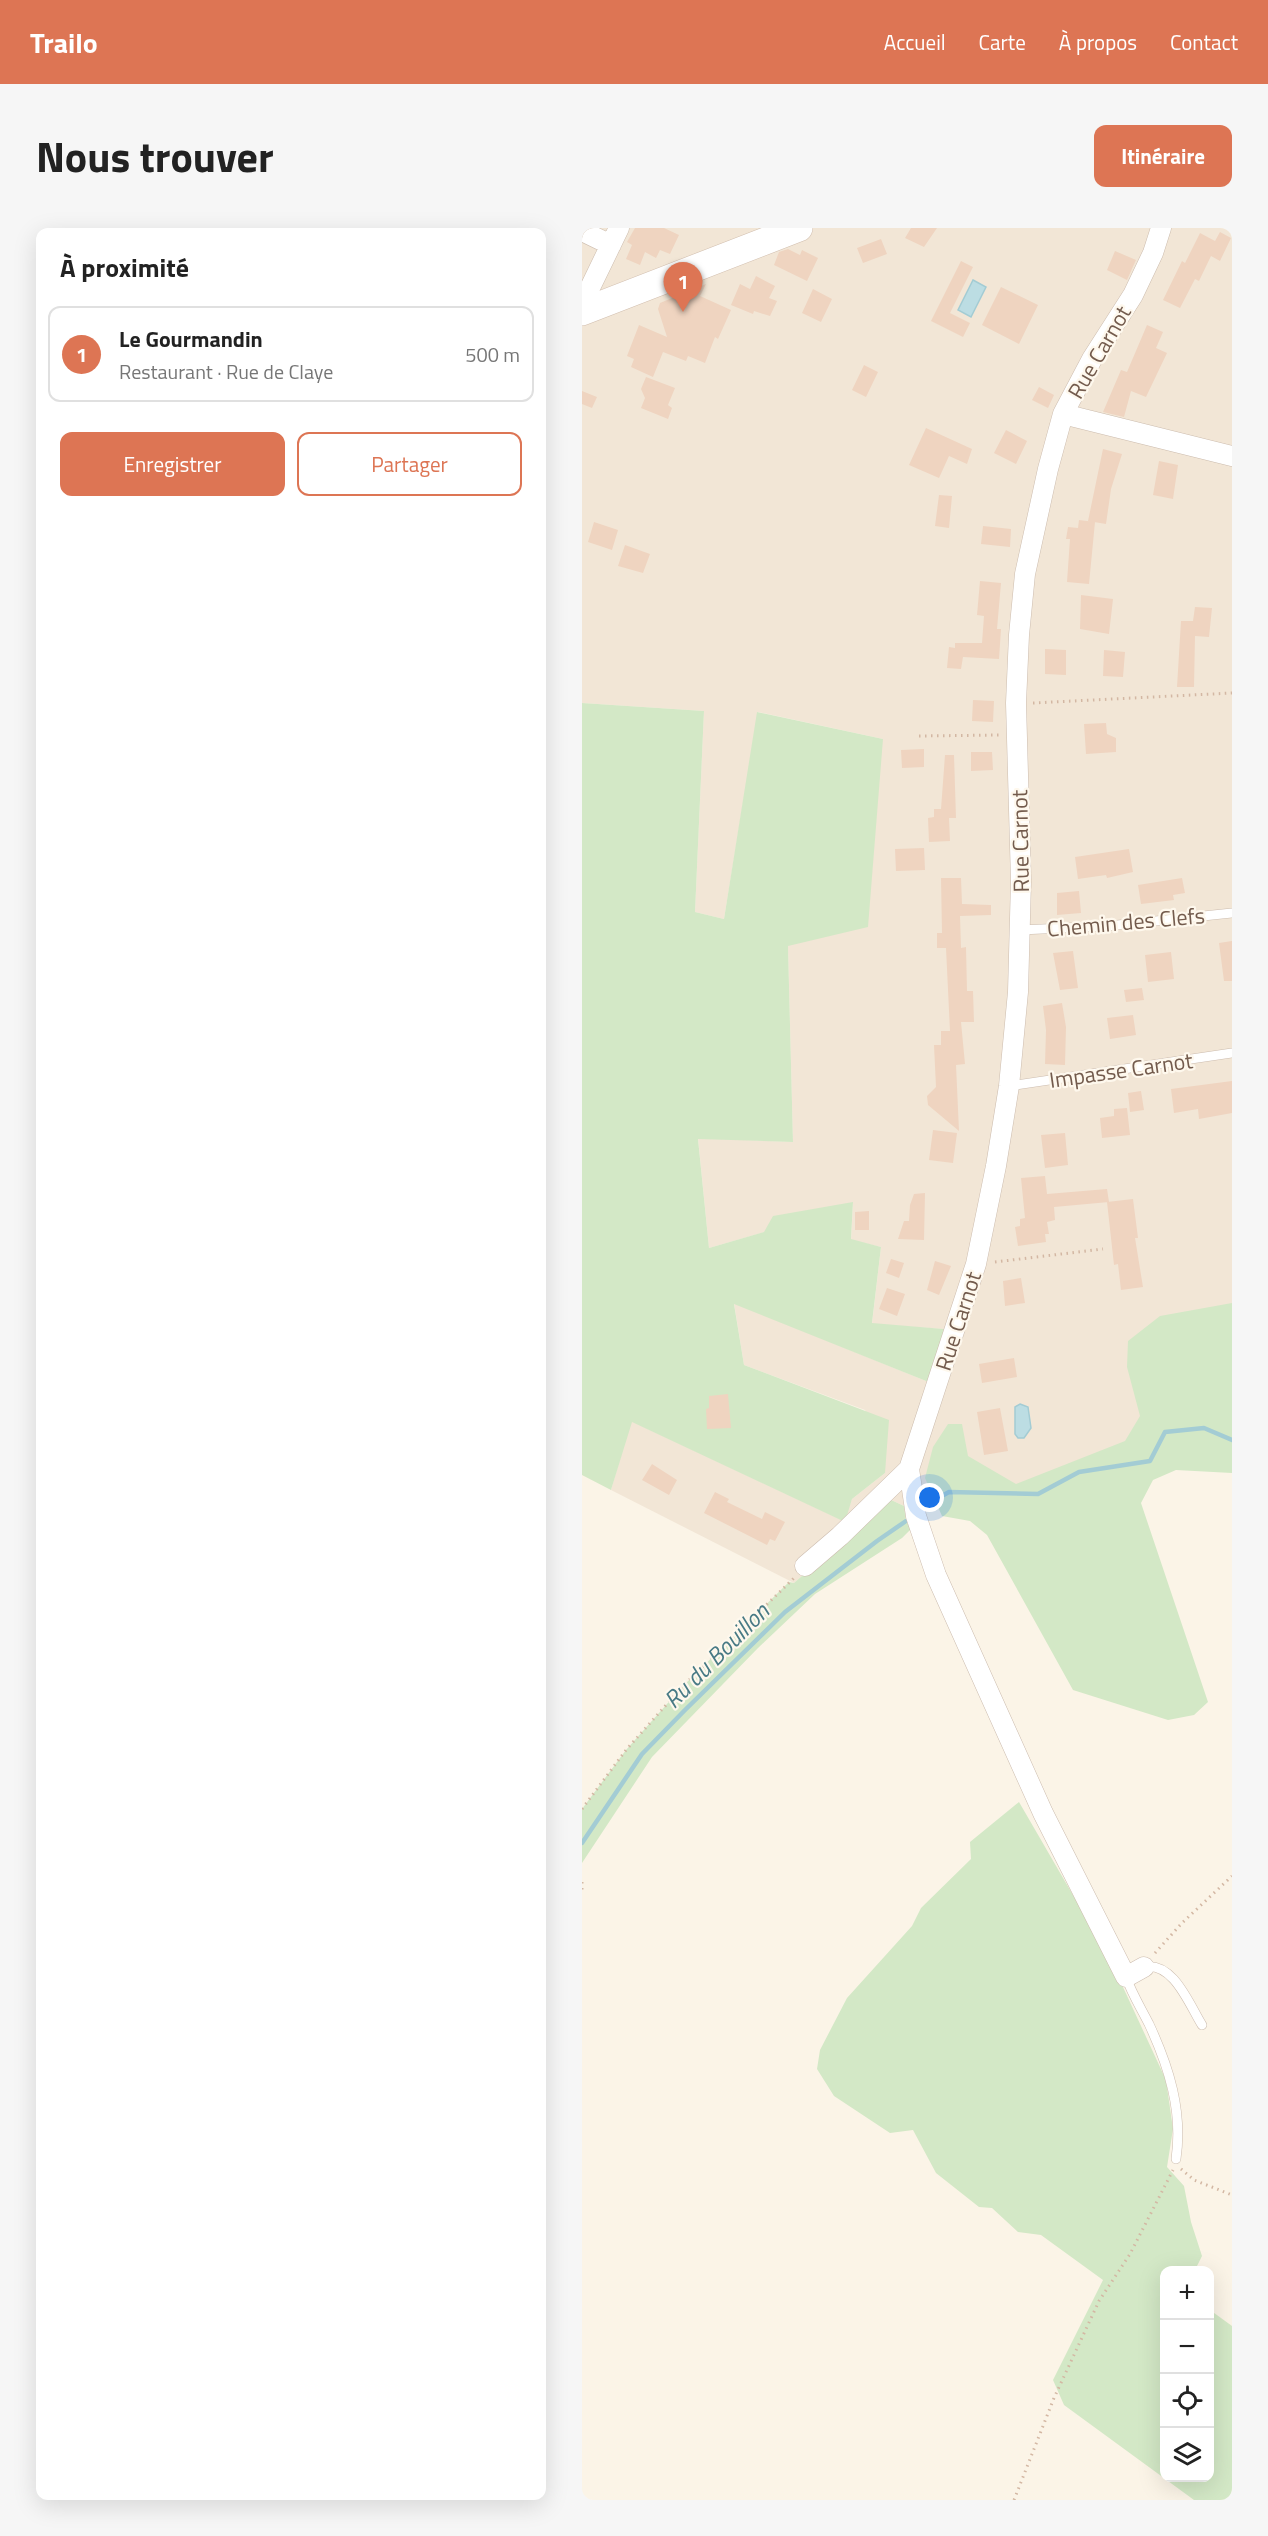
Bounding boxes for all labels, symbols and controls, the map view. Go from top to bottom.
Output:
text: Trailo [30,21,98,64]
text: Accueil [884,26,946,58]
text: Carte [979,26,1026,58]
text: À propos [1059,26,1137,58]
text: Contact [1170,26,1238,58]
text: Nous trouver [36,124,274,188]
button: Itinéraire [1094,125,1232,187]
text: À proximité [60,248,189,287]
pin: 1 [664,262,702,312]
street label: Rue Carnot [1059,299,1140,405]
text: Le Gourmandin [119,322,263,356]
text: 1 [76,339,87,370]
text: 500 m [465,339,520,370]
text: Restaurant · Rue de Claye [119,356,333,387]
button: Enregistrer [60,432,285,496]
button: Partager [297,432,522,496]
street label: Rue Carnot [1002,789,1038,893]
street label: Chemin des Clefs [1046,898,1206,946]
street label: Impasse Carnot [1047,1043,1195,1097]
street label: Rue Carnot [926,1267,990,1375]
your location [915,1483,944,1512]
water label: Ru du Bouillon [655,1593,778,1716]
map controls [1160,2266,1214,2482]
button: + [1160,2266,1214,2320]
button: − [1160,2320,1214,2374]
button: locate [1160,2374,1214,2428]
button: layers [1160,2428,1214,2482]

